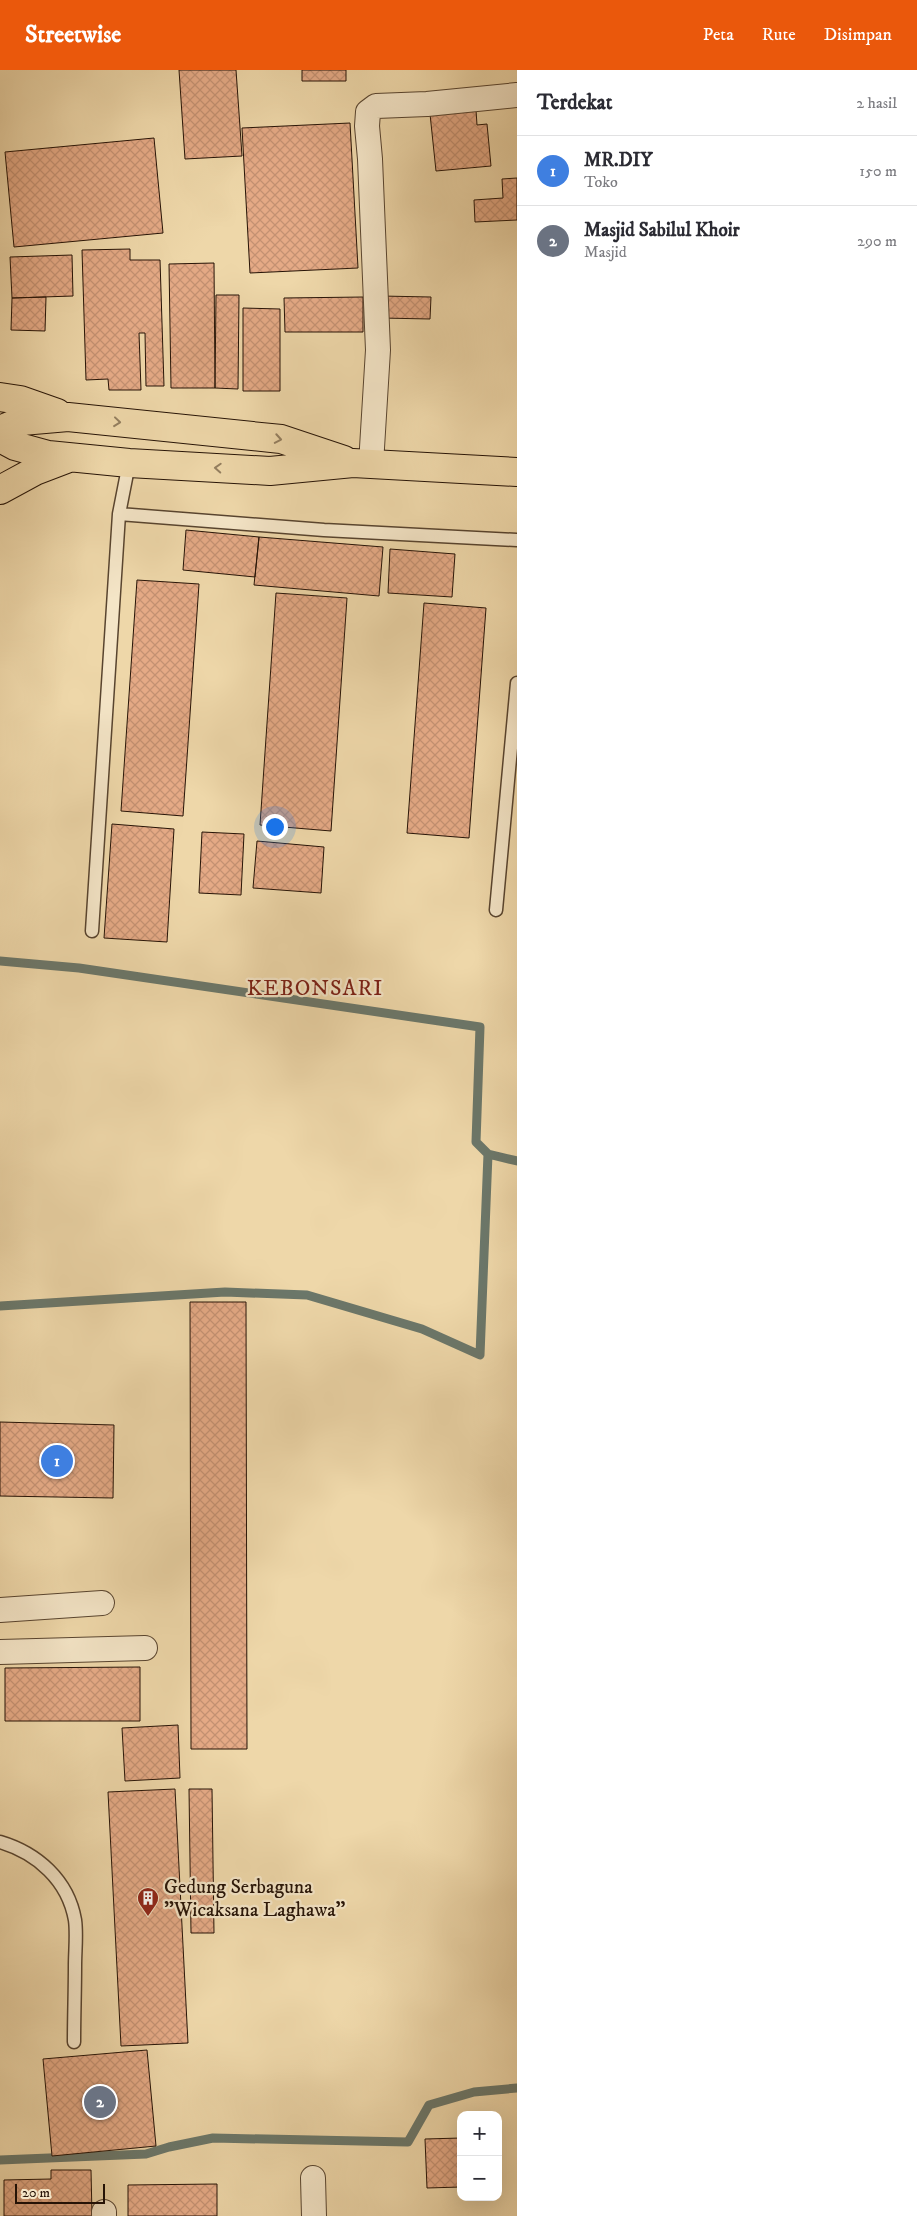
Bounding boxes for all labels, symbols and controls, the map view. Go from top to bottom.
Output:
text: Streetwise [25,20,121,50]
text: Peta [703,24,734,46]
text: Rute [762,24,796,46]
text: Disimpan [824,24,892,46]
text: Terdekat [537,90,612,116]
text: 2 hasil [856,93,897,113]
text: MR.DIY [584,149,652,172]
text: 1 [550,161,556,181]
text: 150 m [859,161,897,181]
text: Toko [584,172,618,192]
text: Masjid Sabilul Khoir [584,219,740,242]
text: 2 [549,231,557,251]
text: 290 m [857,231,897,251]
text: Masjid [584,242,627,262]
one-way arrow [113,416,121,427]
one-way arrow [274,434,283,444]
one-way arrow [213,463,221,474]
your location [262,814,288,840]
district label: KEBONSARI [247,975,383,1002]
pin: 1 [41,1442,73,1480]
place label: Gedung Serbaguna "Wicaksana Laghawa" [164,1875,345,1923]
building icon: Gedung Serbaguna "Wicaksana Laghawa" [136,1886,160,1917]
pin: 2 [84,2083,116,2121]
map controls [457,2111,502,2201]
button: + [457,2111,502,2156]
button: − [457,2156,502,2201]
scale bar [15,2181,105,2204]
text: 20 m [22,2184,50,2202]

